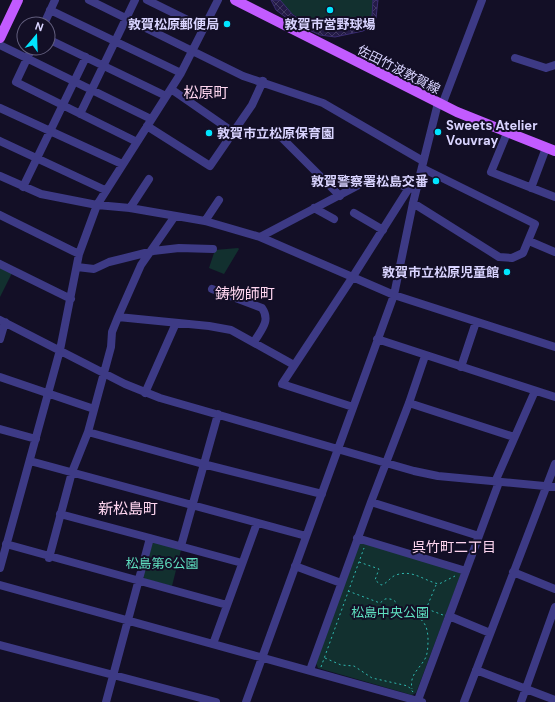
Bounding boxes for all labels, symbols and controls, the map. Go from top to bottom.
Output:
marker: 敦賀市営野球場 [325,5,335,15]
north arrow [16,16,56,56]
place label: 敦賀松原郵便局 [128,16,219,33]
place label: 敦賀市営野球場 [284,16,376,33]
text: N [33,19,45,34]
marker: 敦賀松原郵便局 [222,19,232,29]
street label: 佐田竹波敦賀線 [354,41,443,98]
district label: 松原町 [183,83,229,103]
place label: Sweets Atelier Vouvray [446,117,538,149]
place label: 敦賀市立松原保育園 [217,125,334,142]
marker: Sweets Atelier Vouvray [433,127,443,137]
marker: 敦賀市立松原保育園 [204,128,214,138]
place label: 敦賀警察署松島交番 [311,173,428,190]
marker: 敦賀警察署松島交番 [431,176,441,186]
place label: 敦賀市立松原児童館 [382,264,499,281]
marker: 敦賀市立松原児童館 [502,267,512,277]
district label: 鋳物師町 [215,284,275,304]
district label: 新松島町 [98,499,158,519]
district label: 呉竹町二丁目 [412,538,496,556]
park label: 松島第6公園 [125,555,199,572]
park label: 松島中央公園 [351,604,429,621]

